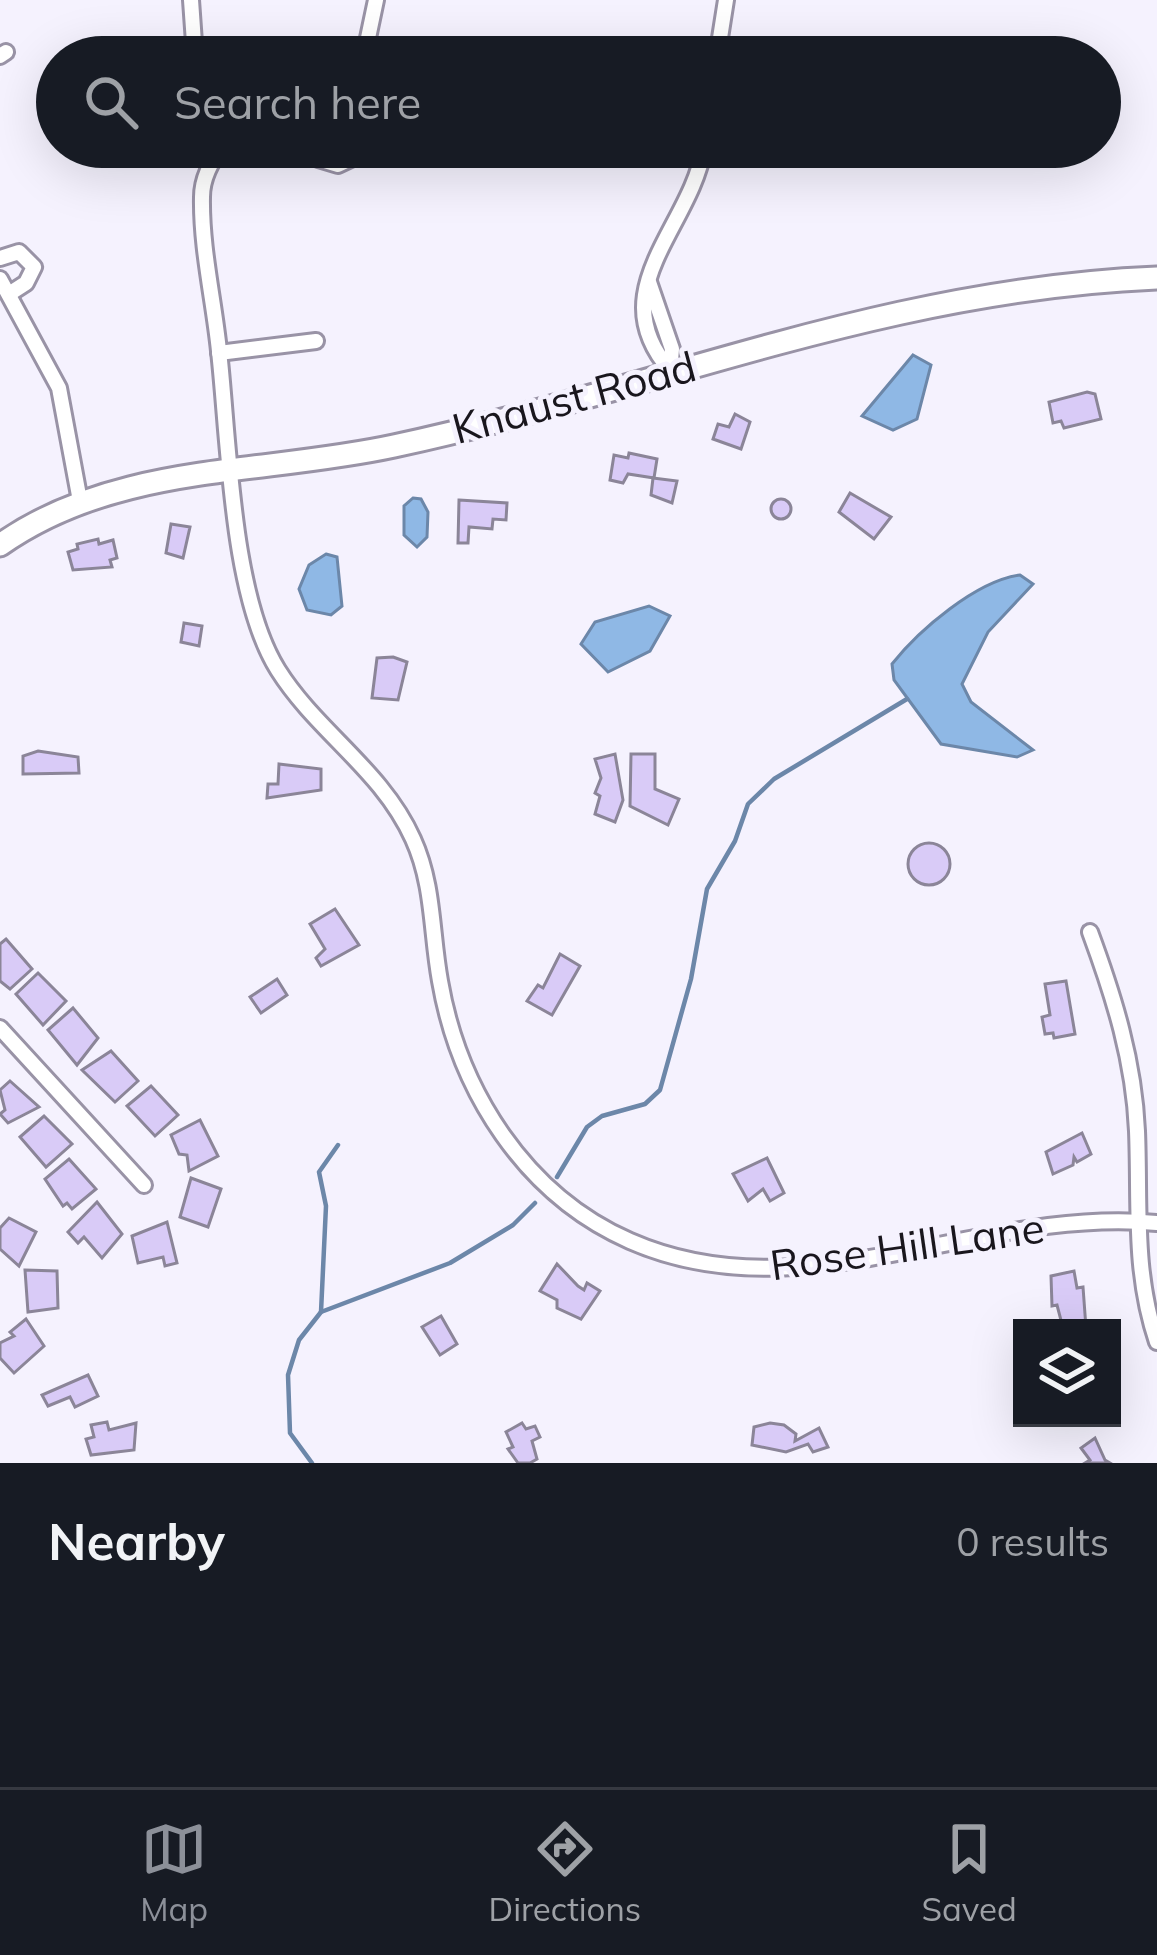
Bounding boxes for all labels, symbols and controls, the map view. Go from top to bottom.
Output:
search box [36,36,1121,168]
icon: search [78,69,144,135]
text: Search here [174,74,421,130]
street label: Knaust Road [446,339,702,455]
street label: Rose Hill Lane [767,1201,1047,1291]
map controls [1013,1319,1121,1427]
button: layers [1013,1319,1121,1427]
text: Nearby [48,1509,225,1573]
text: 0 results [956,1517,1109,1566]
tab: Map [140,1816,208,1929]
tab: Directions [489,1816,641,1929]
tab: Saved [922,1816,1017,1929]

